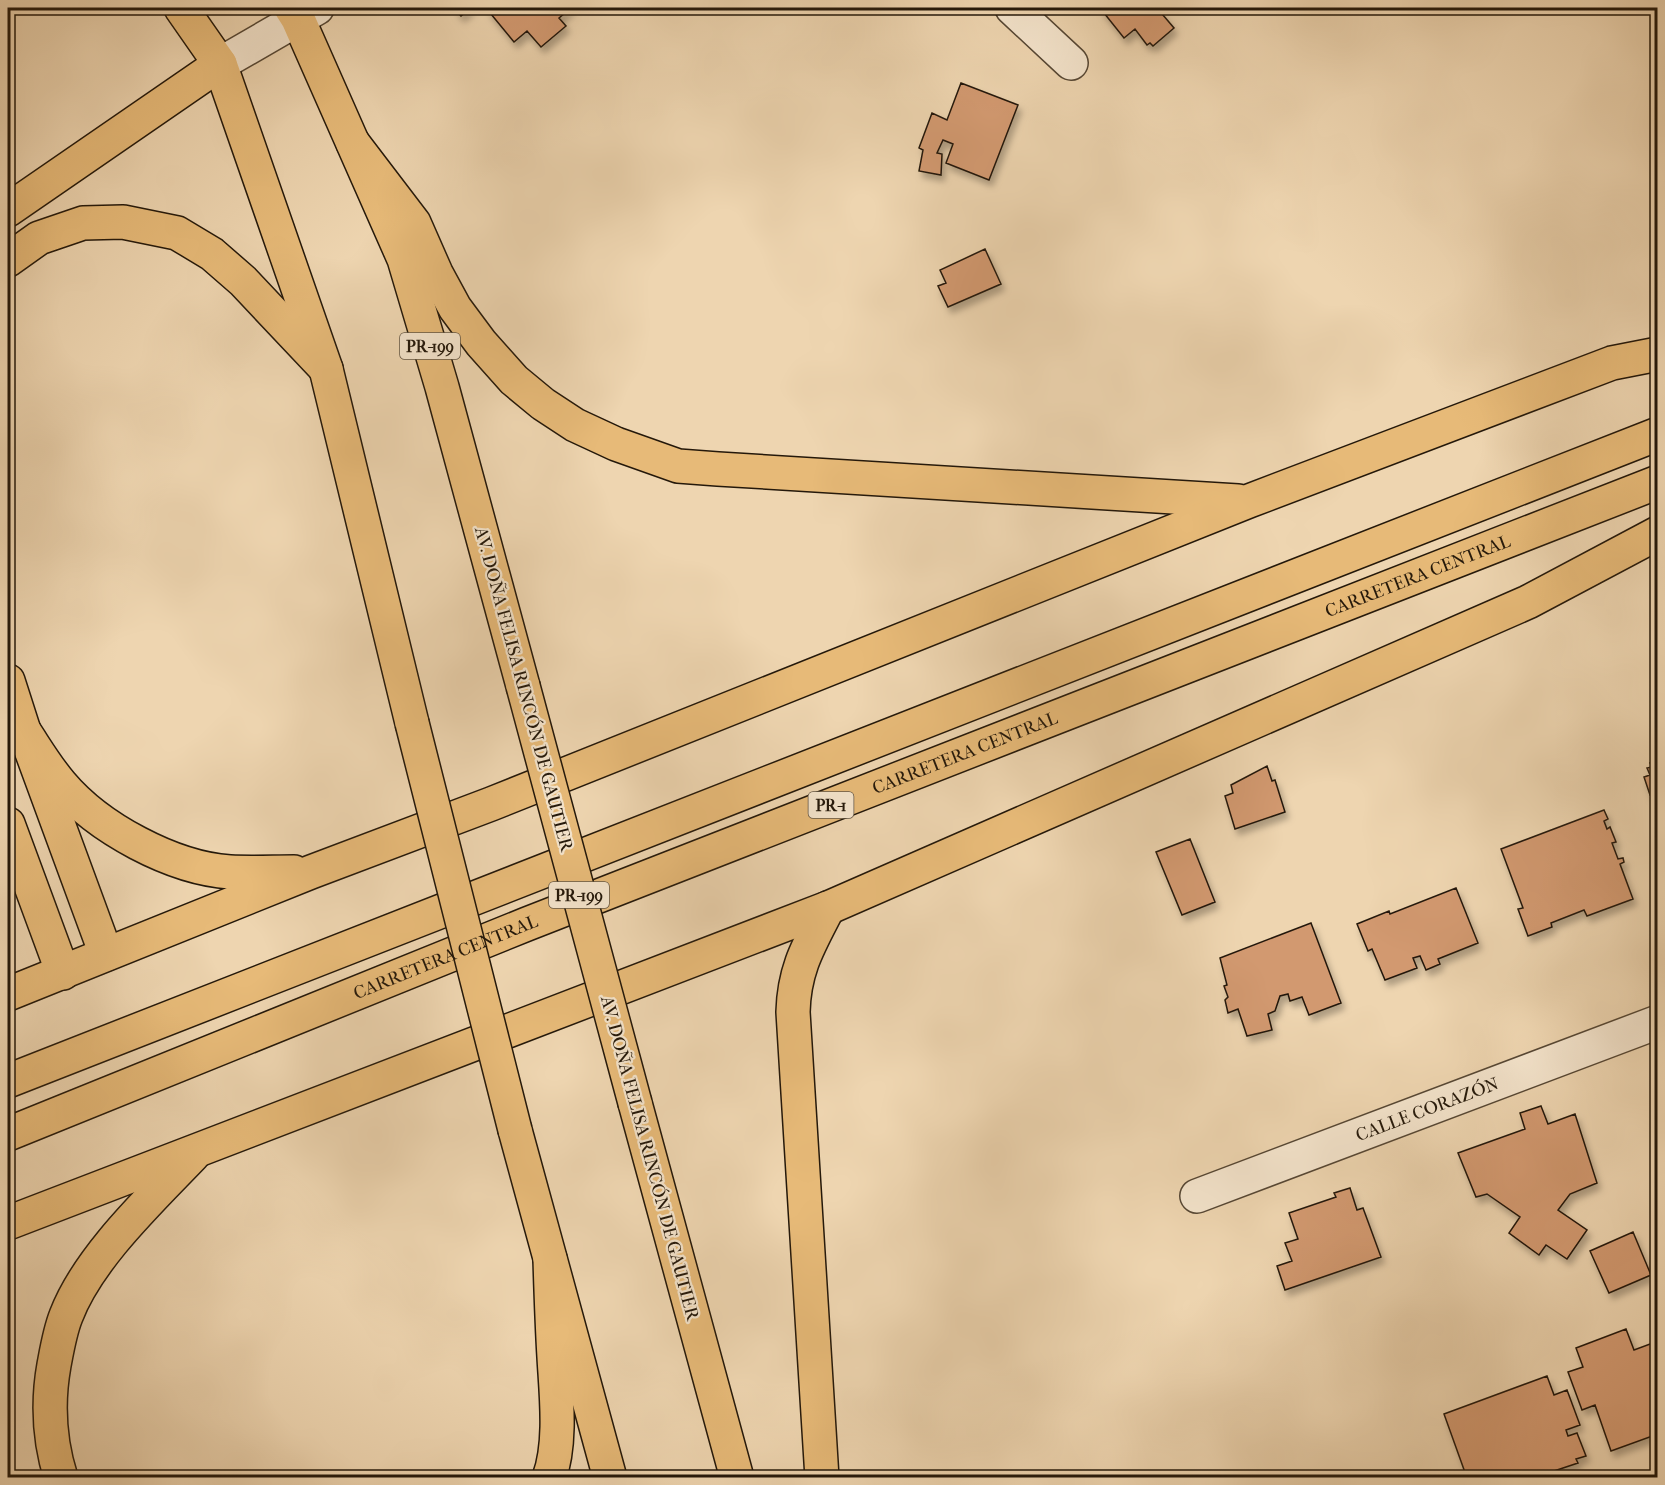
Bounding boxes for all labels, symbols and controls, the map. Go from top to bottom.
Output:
road number: PR-199 [400,333,460,359]
street label: AV. DOÑA FELISA RINCÓN DE GAUTIER [470,523,579,854]
street label: CARRETERA CENTRAL [1322,531,1513,622]
street label: CARRETERA CENTRAL [869,708,1061,799]
road number: PR-1 [808,792,854,818]
road number: PR-199 [549,882,609,908]
street label: CARRETERA CENTRAL [350,911,541,1004]
street label: AV. DOÑA FELISA RINCÓN DE GAUTIER [596,992,705,1323]
street label: CALLE CORAZÓN [1353,1073,1502,1146]

